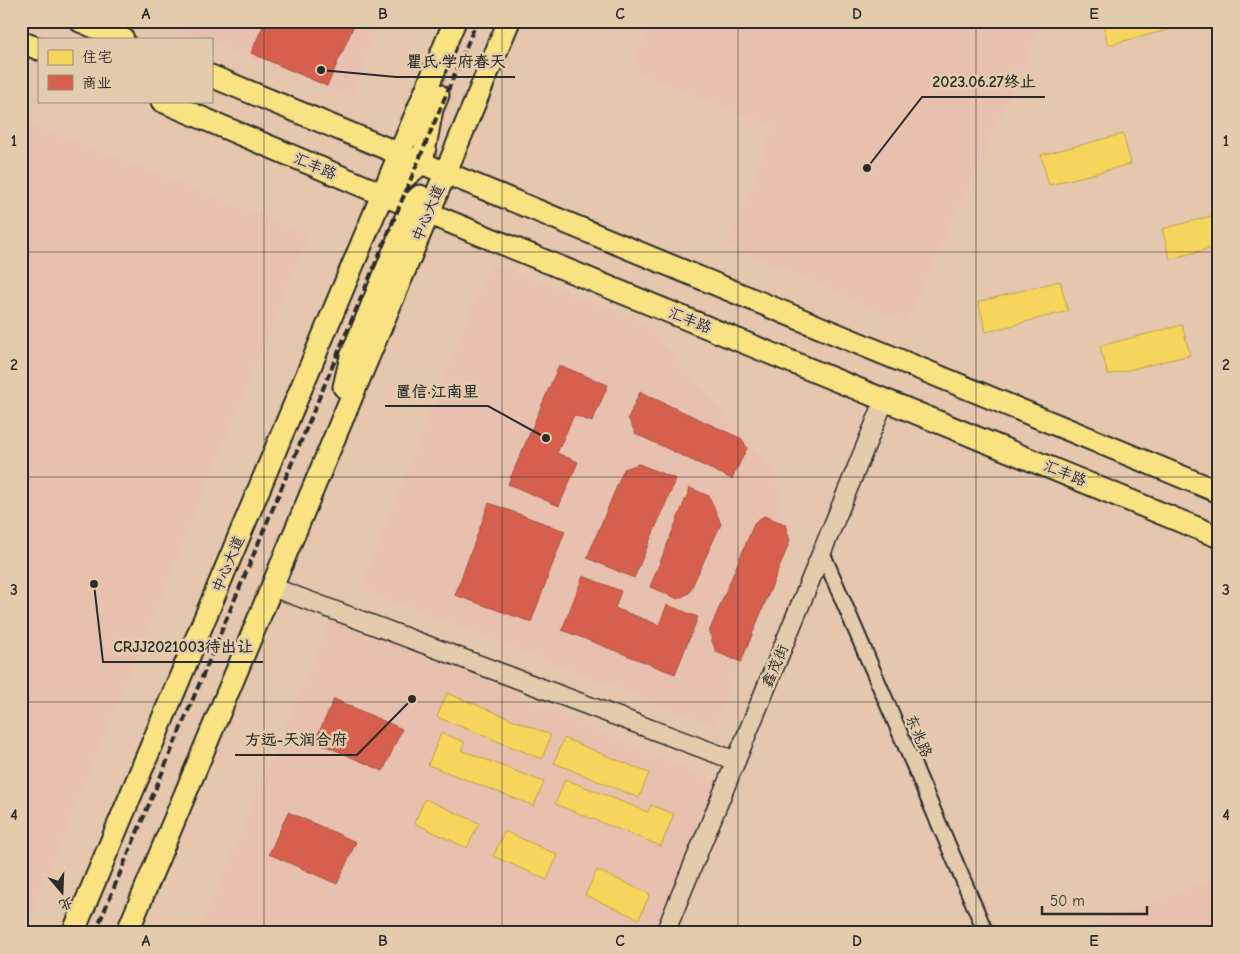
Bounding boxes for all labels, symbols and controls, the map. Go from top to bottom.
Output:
text: A [142,5,151,23]
text: B [378,5,388,23]
text: C [615,5,625,23]
text: D [852,5,862,23]
text: E [1089,5,1099,23]
legend [38,38,212,102]
callout: 瞿氏·学府春天 [396,46,515,77]
text: 住宅 [82,48,112,66]
text: 瞿氏·学府春天 [406,53,506,71]
callout: 2023.06.27终止 [922,66,1045,97]
text: 2023.06.27终止 [932,73,1036,91]
text: 商业 [82,74,112,92]
text: 1 [11,132,17,150]
text: 1 [1223,132,1229,150]
street label: 汇丰路 [291,149,339,183]
street label: 中心大道 [408,182,448,244]
street label: 汇丰路 [666,303,714,337]
text: 2 [10,356,18,374]
text: 2 [1222,356,1230,374]
callout: 置信·江南里 [385,375,488,406]
text: 置信·江南里 [395,383,479,401]
street label: 汇丰路 [1041,456,1089,490]
street label: 中心大道 [208,533,248,595]
text: 3 [10,581,18,599]
text: 3 [1222,581,1230,599]
callout: CRJJ2021003待出让 [103,631,263,662]
text: CRJJ2021003待出让 [113,638,253,656]
street label: 鑫茂街 [758,642,792,690]
street label: 东兆路 [902,712,936,760]
callout: 方远-天润合府 [235,724,357,755]
text: 方远-天润合府 [245,731,347,749]
text: 4 [10,806,18,824]
text: 4 [1222,806,1230,824]
north arrow [38,866,88,916]
scale bar [1042,884,1148,916]
text: 50 m [1050,892,1085,910]
text: 北 [57,894,75,914]
text: A [142,932,151,950]
text: B [378,932,388,950]
text: C [615,932,625,950]
text: D [852,932,862,950]
text: E [1089,932,1099,950]

